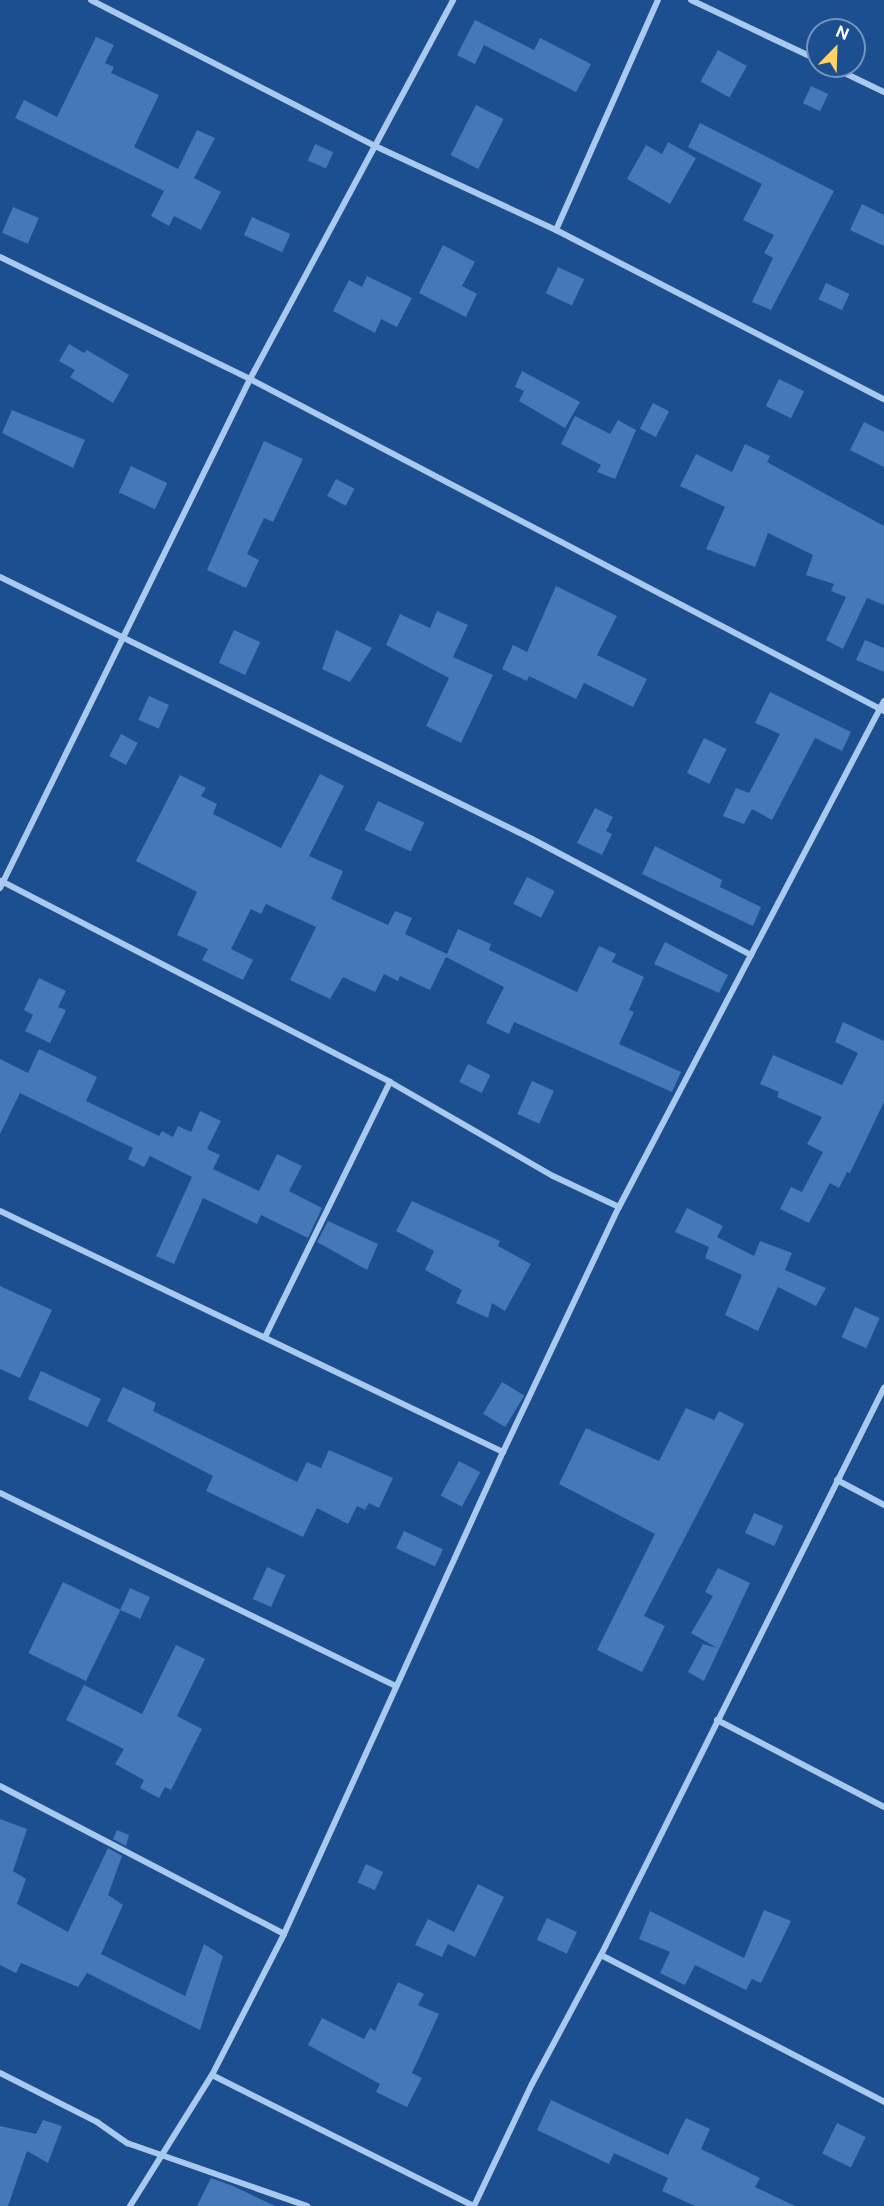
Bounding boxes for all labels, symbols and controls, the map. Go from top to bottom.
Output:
north arrow [806,18,866,78]
text: N [833,22,852,44]

